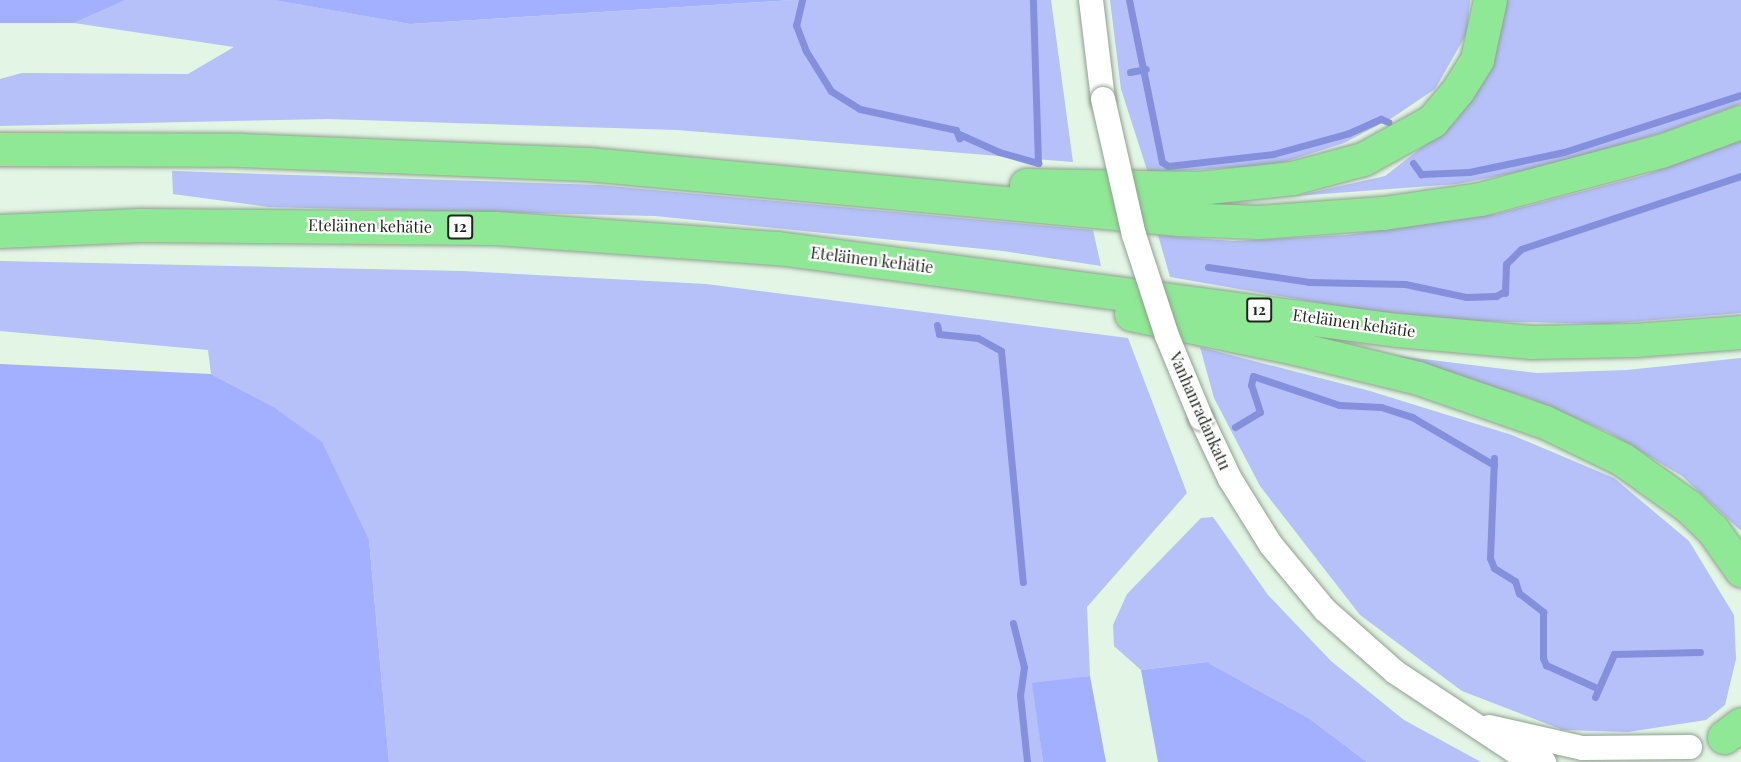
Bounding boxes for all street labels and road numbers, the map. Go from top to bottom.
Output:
street label: Eteläinen kehätie [308,215,432,237]
road number: 12 [446,215,474,239]
street label: Eteläinen kehätie [809,243,935,277]
road number: 12 [1246,298,1272,322]
street label: Eteläinen kehätie [1291,305,1417,341]
street label: Vanhanradankatu [1165,349,1235,473]

